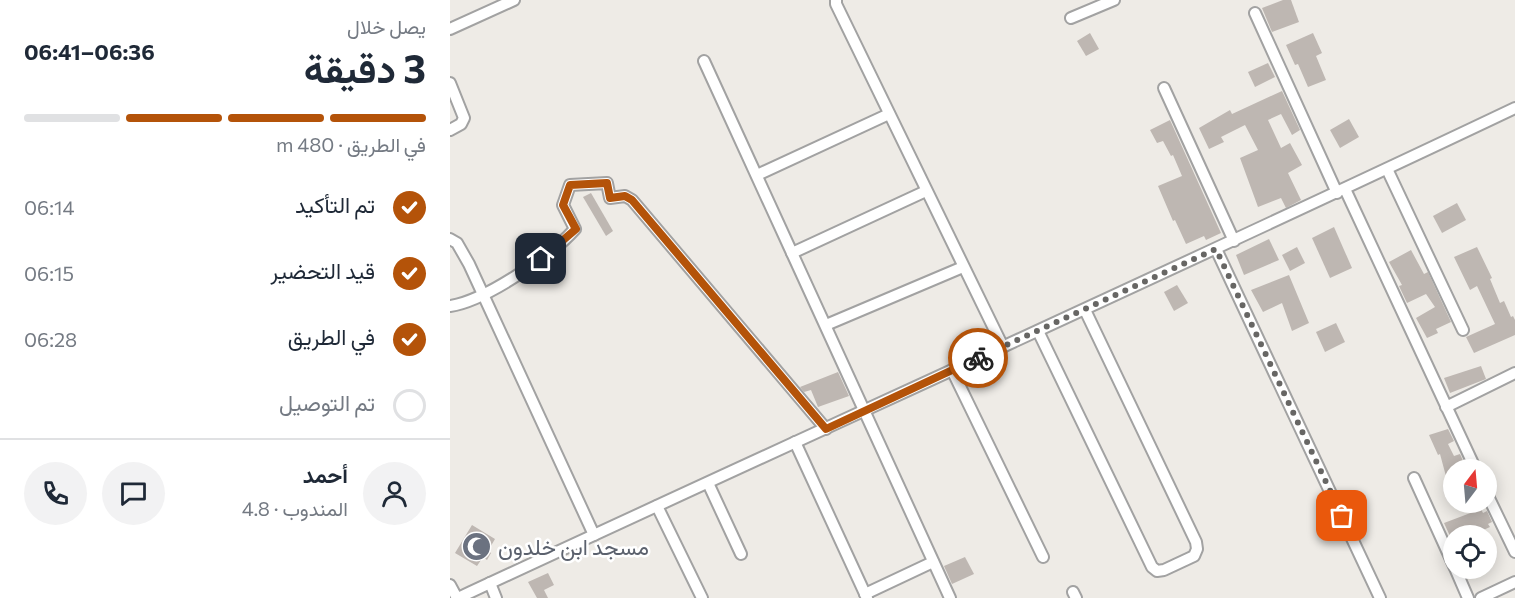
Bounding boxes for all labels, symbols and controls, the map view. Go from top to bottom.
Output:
text: يصل خلال [347,14,426,38]
text: 06:36–06:41 [24,38,155,65]
text: 3 دقيقة [304,43,426,91]
text: في الطريق · 480 m [276,132,426,156]
text: تم التأكيد [295,191,375,218]
icon: check [393,191,426,224]
text: 06:14 [24,195,74,219]
pin [515,233,566,284]
icon: home [524,242,557,275]
text: قيد التحضير [271,257,375,284]
icon: check [393,257,426,290]
text: 06:15 [24,261,74,285]
text: في الطريق [288,323,375,350]
icon: check [393,323,426,356]
text: 06:28 [24,327,77,351]
courier [948,328,1008,388]
icon: bike [962,342,995,375]
text: تم التوصيل [279,389,375,416]
north arrow [1443,459,1497,513]
map controls [1443,459,1497,579]
text: أحمد [303,461,348,488]
button: phone [24,462,87,525]
button: chat [102,462,165,525]
button: person [363,462,426,525]
pin [1316,490,1367,541]
text: المندوب · 4.8 [242,496,348,520]
icon: bag [1325,499,1358,532]
button: locate [1443,525,1497,579]
mosque icon: مسجد ابن خلدون [461,531,493,563]
place label: مسجد ابن خلدون [498,533,649,561]

